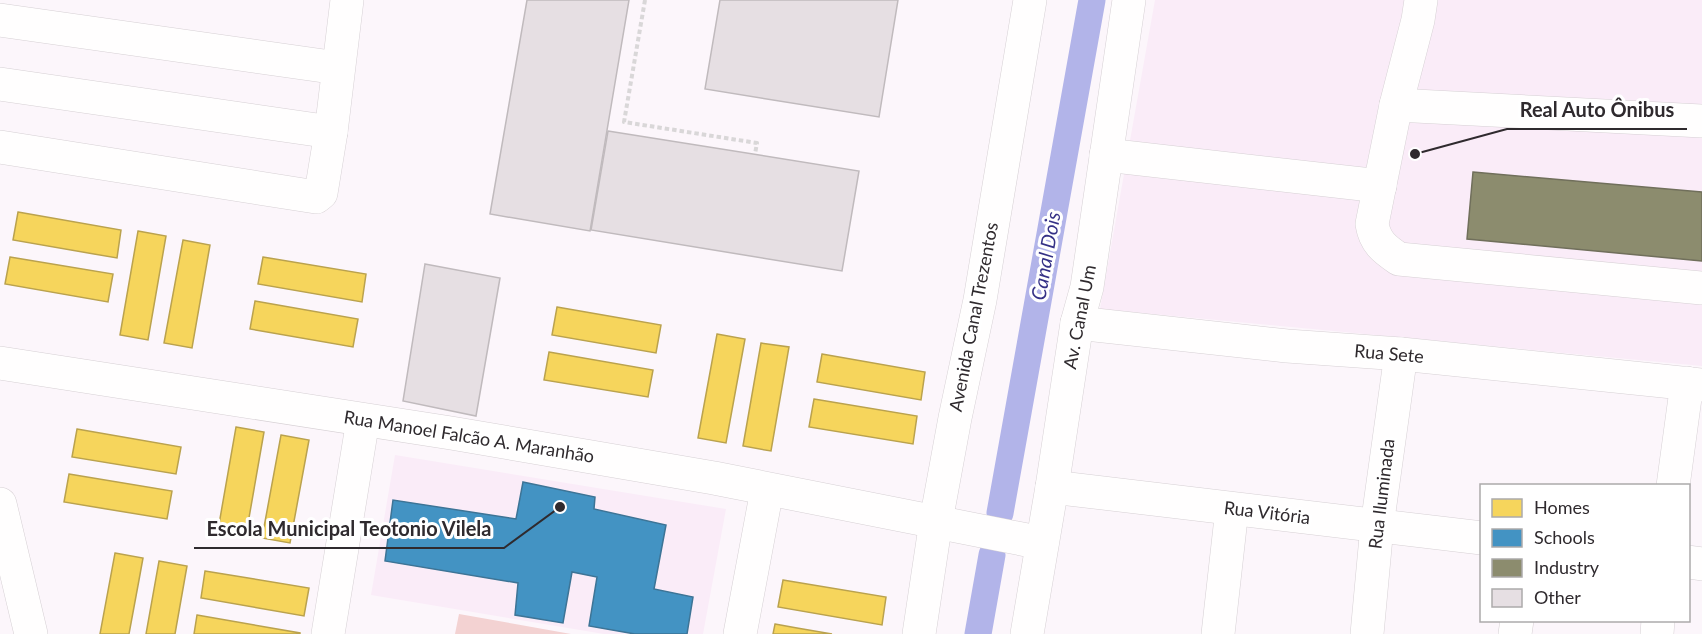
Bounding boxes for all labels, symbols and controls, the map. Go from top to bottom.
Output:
callout: Real Auto Ônibus [1507,91,1687,129]
text: Real Auto Ônibus [1520,97,1675,121]
water label: Canal Dois [1025,210,1065,302]
street label: Avenida Canal Trezentos [944,220,1002,413]
street label: Av. Canal Um [1058,263,1100,371]
street label: Rua Sete [1353,339,1425,367]
street label: Rua Manoel Falcão A. Maranhão [342,405,596,467]
street label: Rua Iluminada [1363,438,1399,550]
legend [1480,484,1690,622]
street label: Rua Vitória [1223,496,1312,528]
text: Homes [1534,496,1590,518]
callout: Escola Municipal Teotonio Vilela [194,510,504,548]
text: Escola Municipal Teotonio Vilela [207,516,492,540]
text: Schools [1534,526,1595,548]
text: Industry [1534,556,1600,578]
text: Other [1534,586,1581,608]

